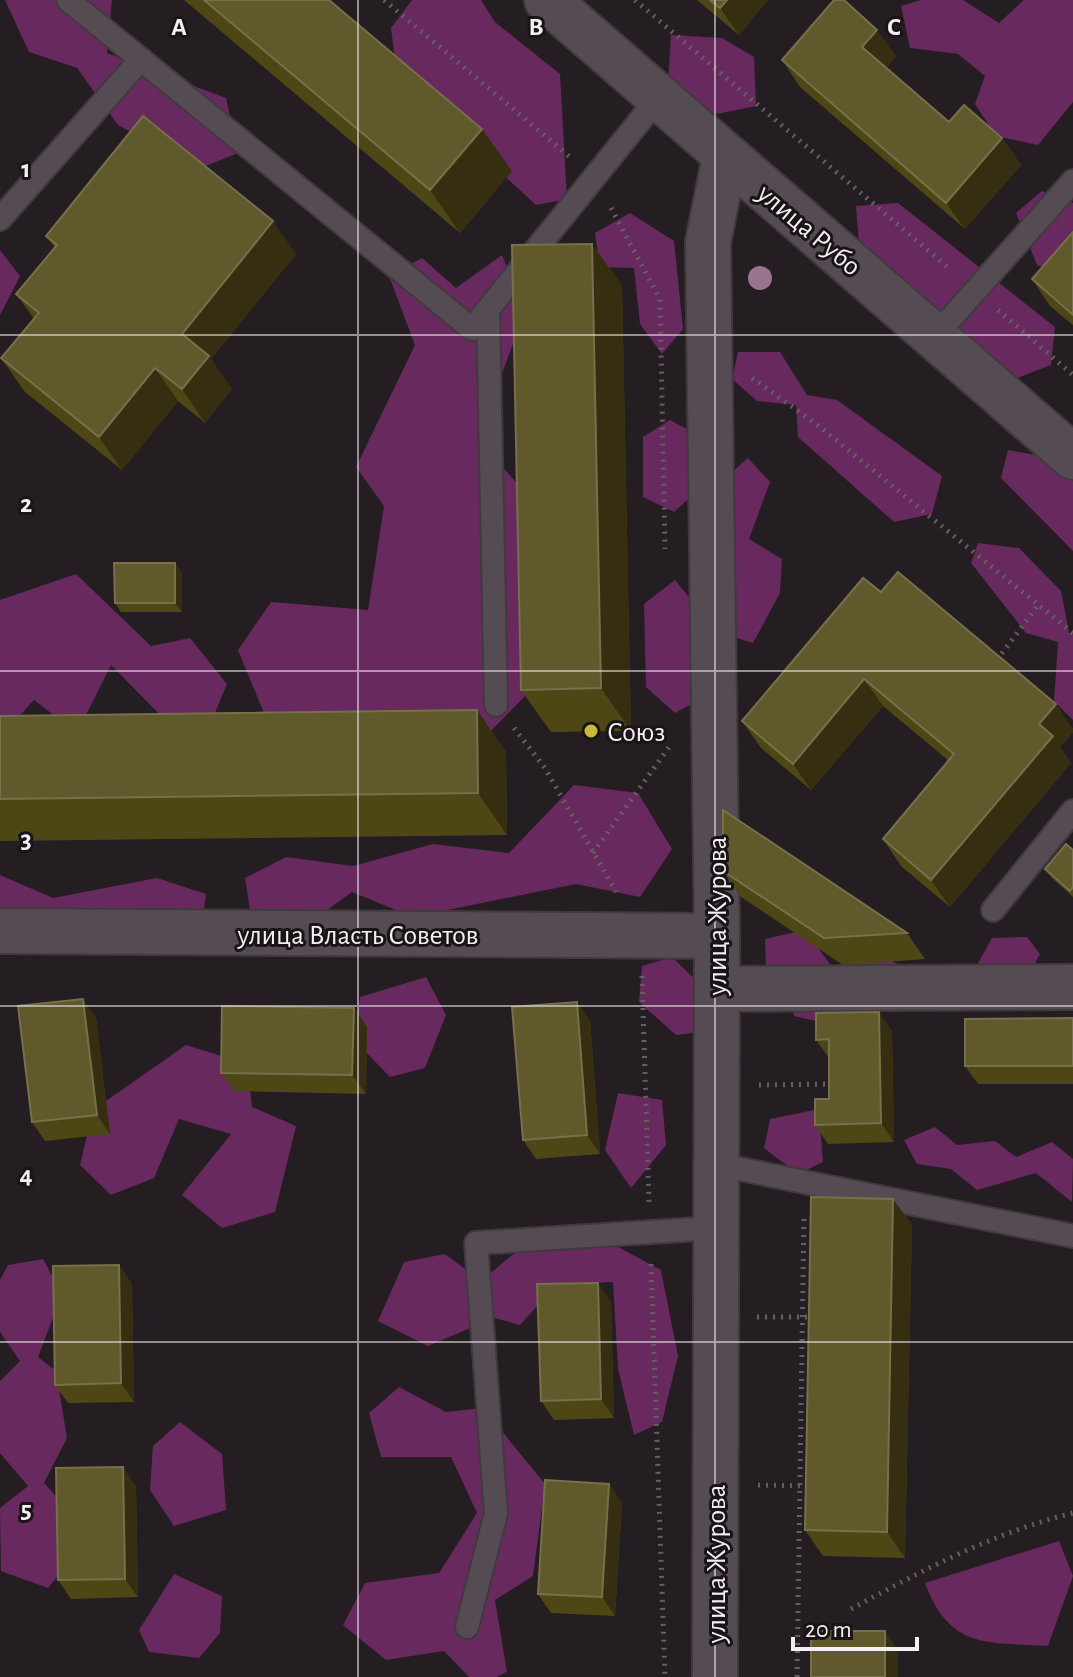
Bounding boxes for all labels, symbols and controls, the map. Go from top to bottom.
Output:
text: A [171,14,187,40]
text: B [528,14,544,40]
text: C [887,14,901,40]
text: 1 [21,156,31,182]
street label: улица Рубо [751,179,866,282]
text: 2 [20,491,32,517]
place label: Союз [607,719,665,747]
marker: Союз [582,722,600,740]
text: 3 [20,827,32,853]
street label: улица Журова [704,836,732,996]
street label: улица Власть Советов [236,922,479,950]
text: 4 [19,1162,33,1188]
street label: улица Журова [703,1484,731,1644]
text: 5 [20,1497,32,1523]
scale bar [793,1601,917,1651]
text: 20 m [805,1618,852,1642]

